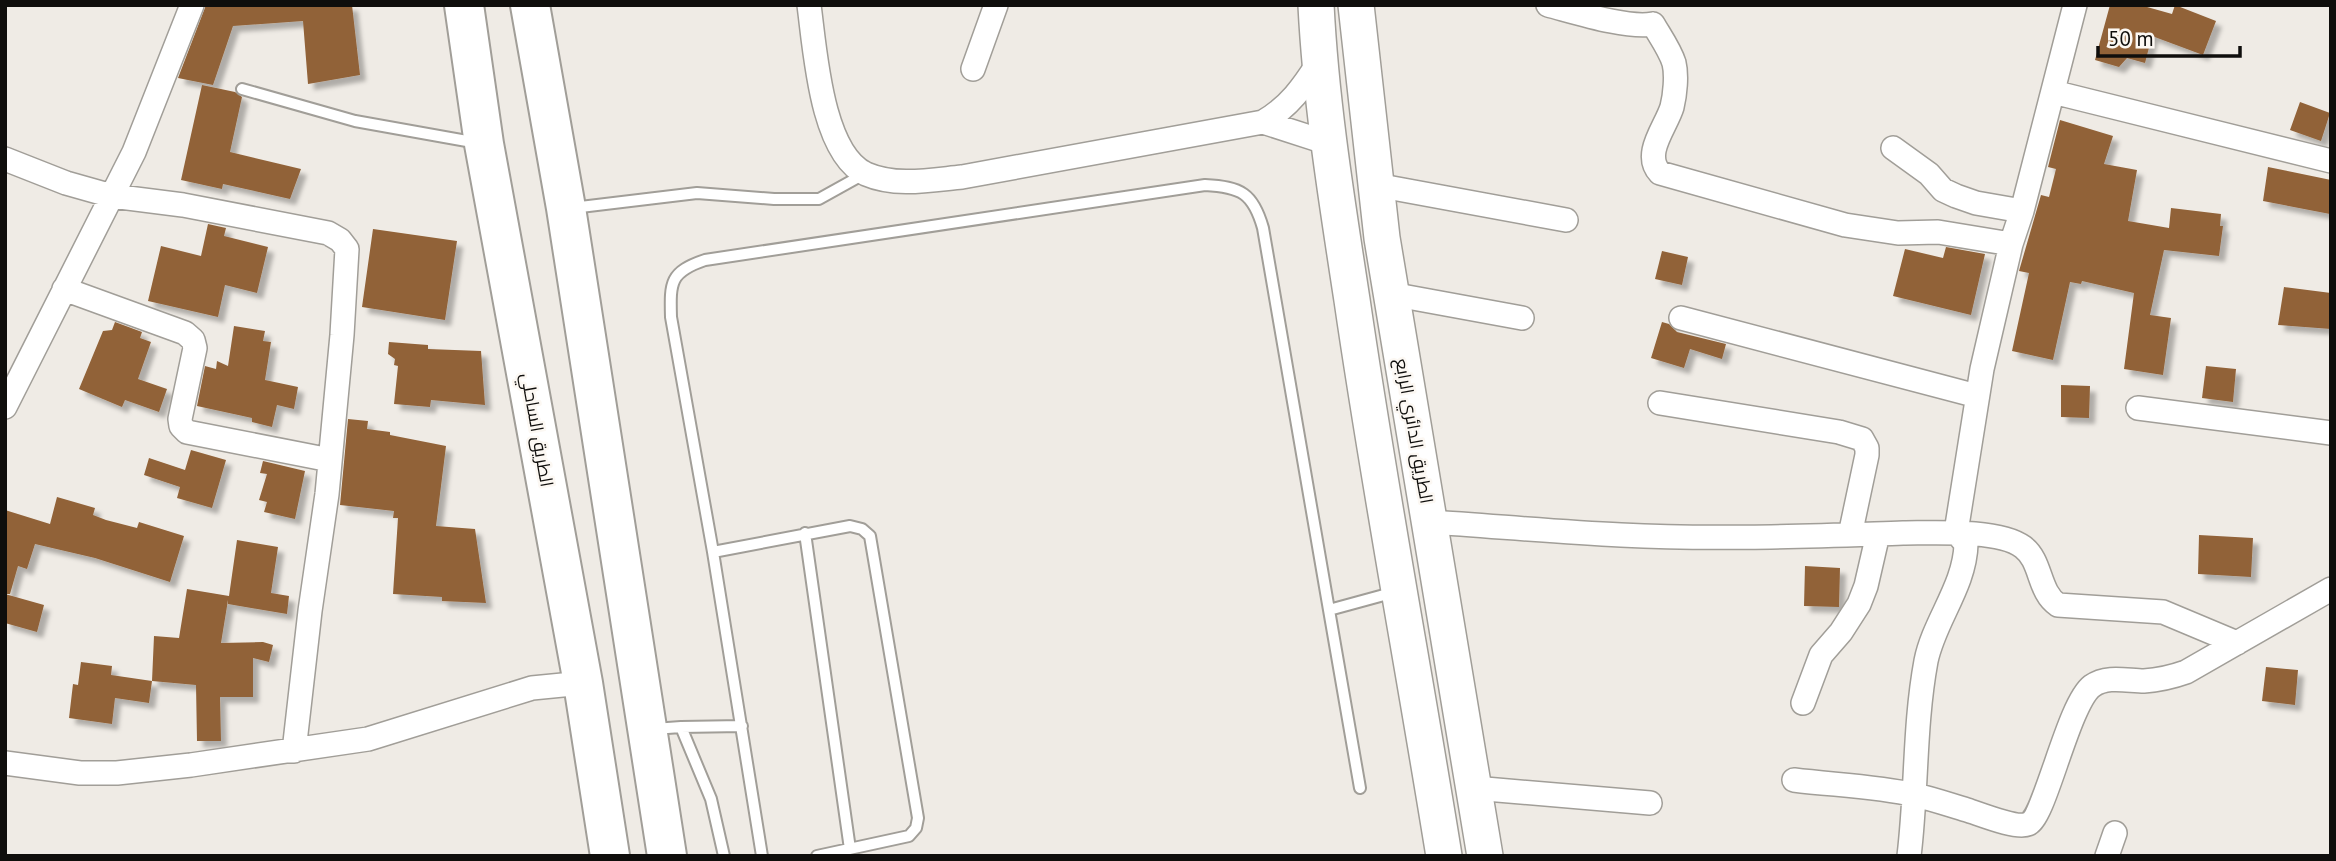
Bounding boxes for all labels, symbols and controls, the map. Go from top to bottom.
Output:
scale bar [2098,14,2240,58]
text: 50 m [2108,25,2154,52]
street label: الطريق الدائري الرابع [1387,356,1439,506]
street label: الطريق الساحلي [513,371,559,489]

